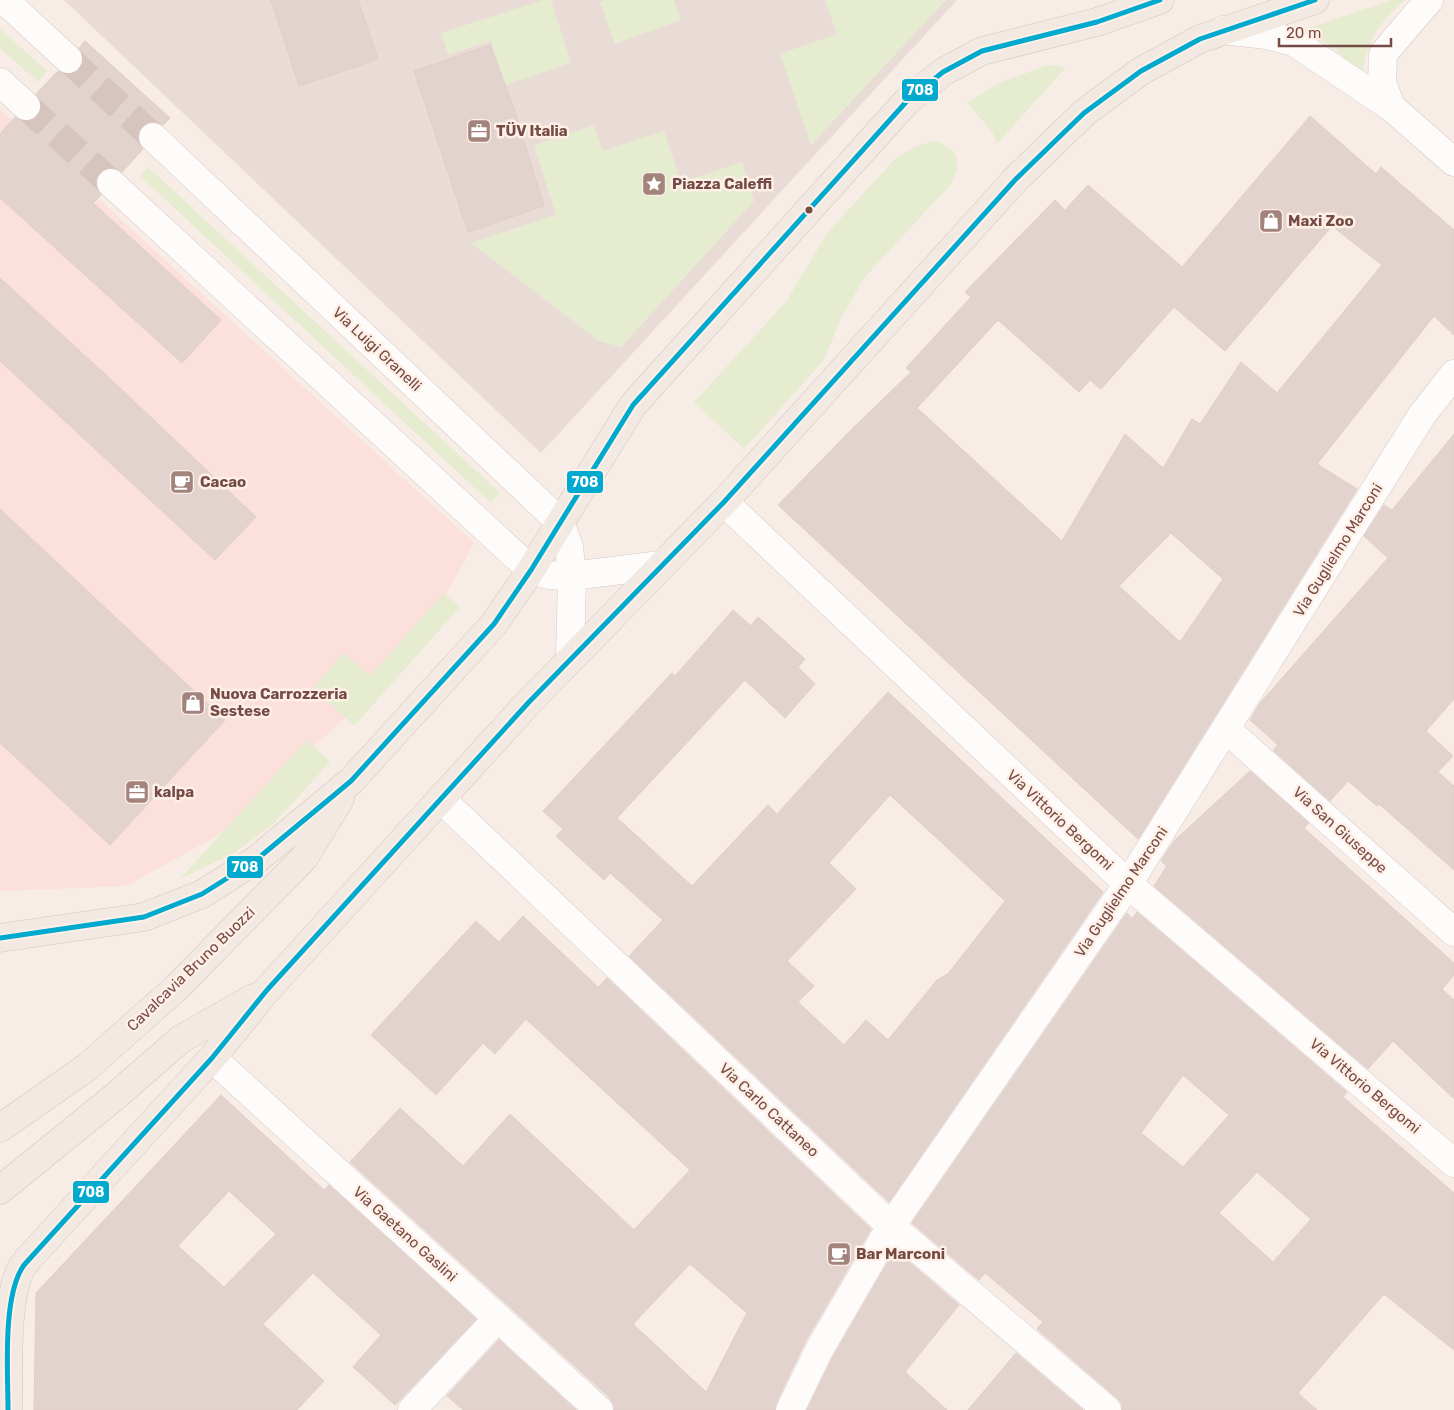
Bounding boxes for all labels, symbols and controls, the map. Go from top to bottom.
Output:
scale bar [1279,15,1392,47]
text: 20 m [1286,24,1321,42]
line badge: 708 [901,78,939,102]
text: 708 [906,82,934,99]
office icon: TÜV Italia [466,118,492,144]
place label: TÜV Italia [496,122,568,140]
place icon: Piazza Caleffi [641,171,667,197]
place label: Piazza Caleffi [672,175,772,193]
unlabelled marker [804,205,814,215]
shop icon: Maxi Zoo [1258,208,1284,234]
place label: Maxi Zoo [1288,212,1354,230]
street label: Via Luigi Granelli [329,303,425,395]
cafe icon: Cacao [169,469,195,495]
line badge: 708 [566,470,604,494]
place label: Cacao [200,473,246,491]
text: 708 [571,474,599,491]
street label: Via Guglielmo Marconi [1290,480,1386,620]
place label: Nuova Carrozzeria Sestese [210,685,347,720]
shop icon: Nuova Carrozzeria Sestese [180,690,206,716]
street label: Via Vittorio Bergomi [1003,766,1117,874]
office icon: kalpa [124,779,150,805]
place label: kalpa [154,783,194,801]
street label: Via San Giuseppe [1289,783,1391,877]
street label: Via Guglielmo Marconi [1071,823,1171,961]
line badge: 708 [226,855,264,879]
text: 708 [231,859,259,876]
street label: Cavalcavia Bruno Buozzi [123,903,259,1035]
street label: Via Vittorio Bergomi [1306,1034,1424,1138]
street label: Via Carlo Cattaneo [715,1059,823,1161]
line badge: 708 [72,1180,110,1204]
street label: Via Gaetano Gaslini [349,1183,461,1285]
text: 708 [77,1184,105,1201]
cafe icon: Bar Marconi [826,1241,852,1267]
place label: Bar Marconi [856,1245,945,1263]

